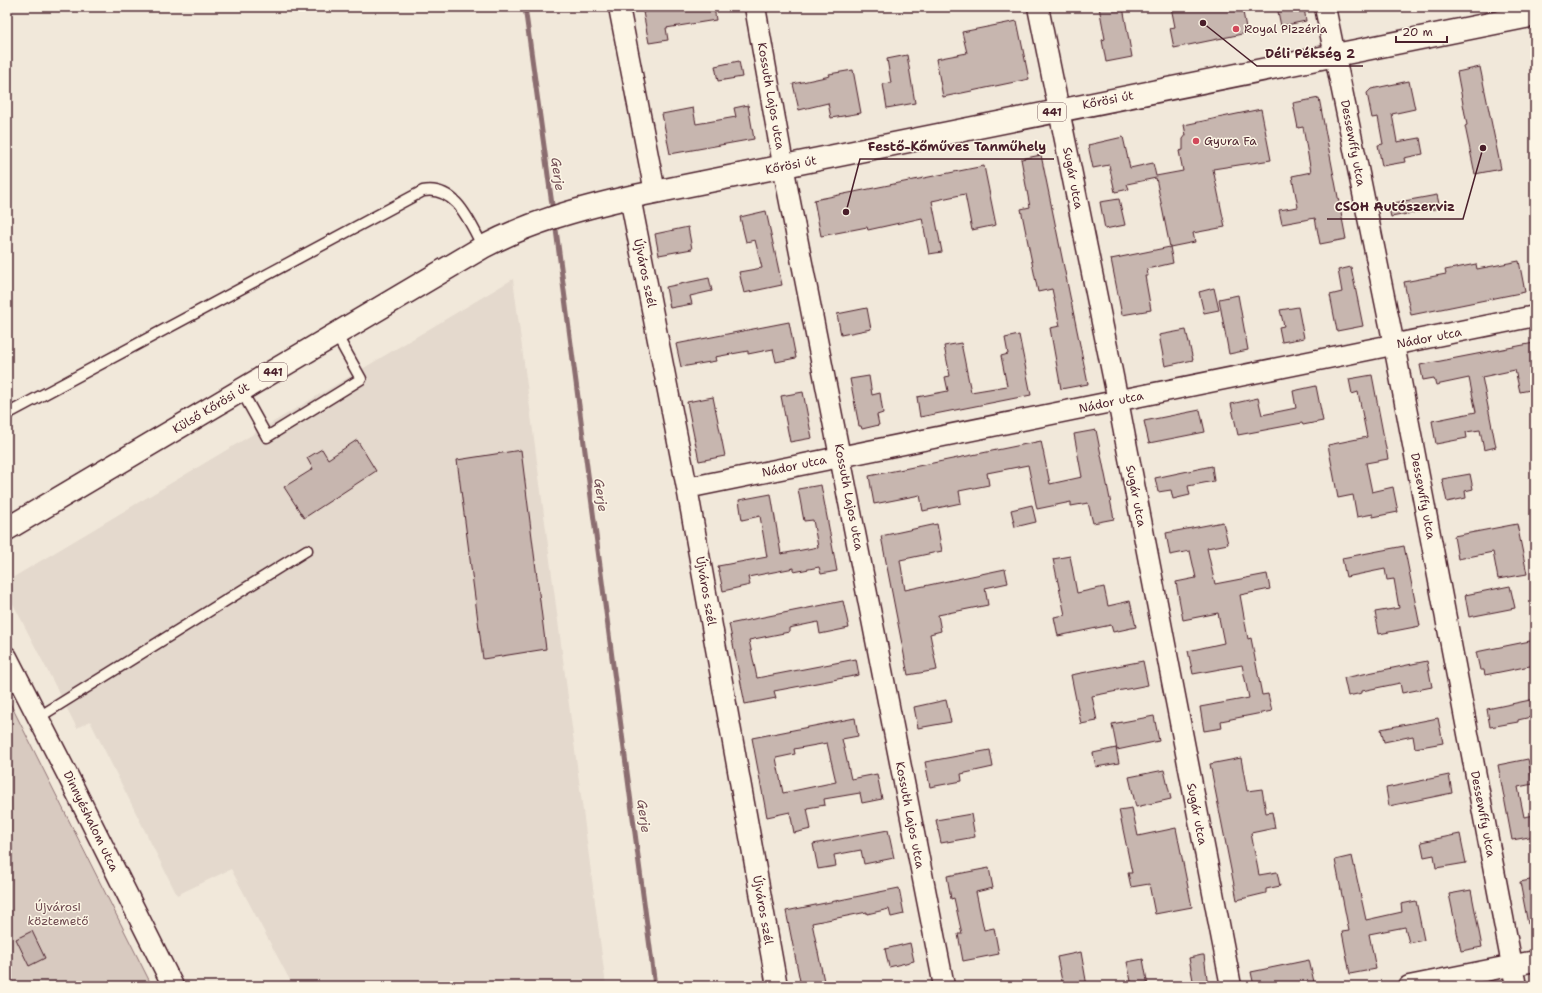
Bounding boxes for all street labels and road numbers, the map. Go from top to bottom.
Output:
street label: Kossuth Lajos utca [754,41,788,151]
street label: Kőrösi út [1081,87,1135,113]
street label: Dessewffy utca [1337,98,1369,188]
road number: 441 [1038,103,1066,121]
street label: Sugár utca [1059,146,1087,211]
street label: Kőrösi út [764,152,818,178]
street label: Újváros szél [630,237,660,309]
street label: Nádor utca [1395,324,1463,352]
road number: 441 [259,363,287,381]
street label: Külső Kőrösi út [170,379,252,437]
street label: Nádor utca [1077,387,1145,417]
street label: Kossuth Lajos utca [831,442,867,552]
street label: Nádor utca [760,451,828,481]
street label: Dessewffy utca [1407,451,1439,541]
street label: Sugár utca [1122,464,1150,529]
street label: Újváros szél [692,555,720,627]
street label: Kossuth Lajos utca [892,760,928,870]
street label: Dinnyéshalom utca [60,768,123,874]
street label: Dessewffy utca [1467,769,1499,859]
street label: Sugár utca [1183,782,1211,847]
street label: Újváros szél [749,874,777,946]

